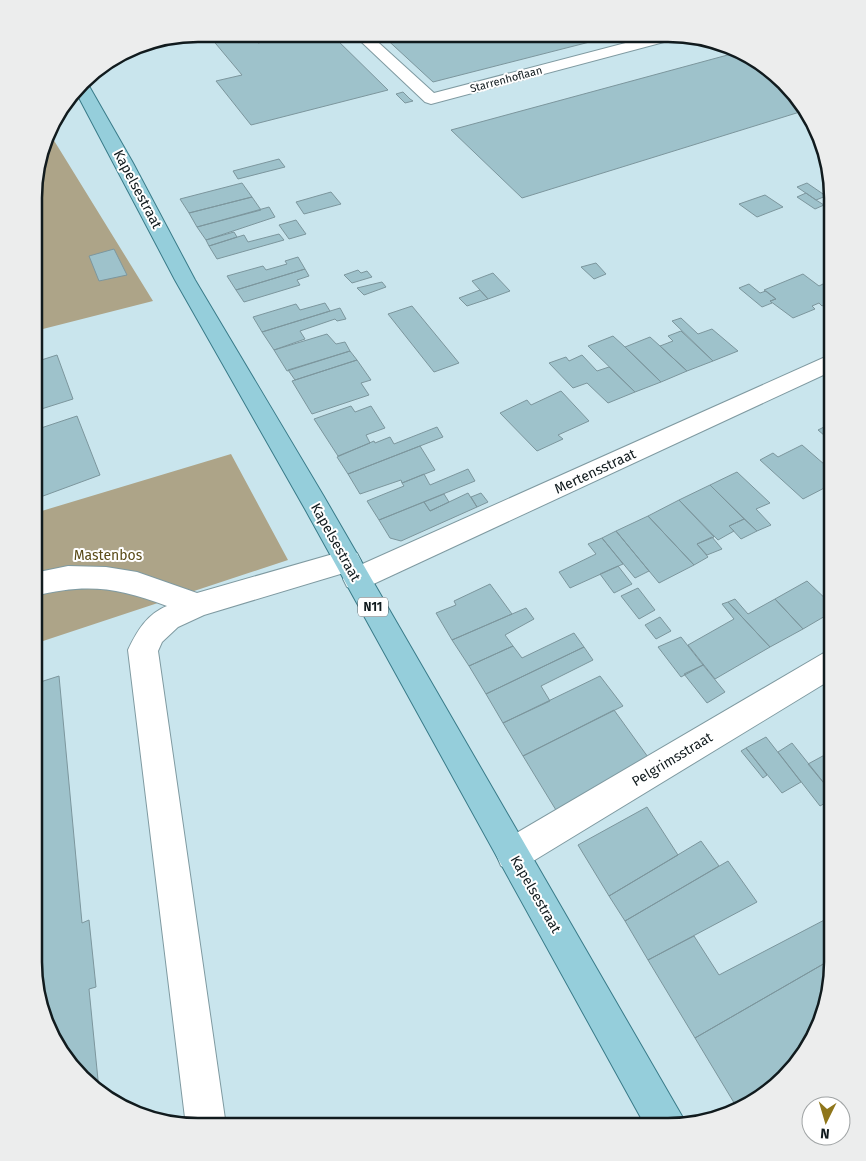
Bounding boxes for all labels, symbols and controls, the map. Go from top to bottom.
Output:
street label: Starrenhoflaan [469,64,544,95]
street label: Kapelsestraat [110,147,166,232]
street label: Mertensstraat [552,445,639,498]
street label: Kapelsestraat [307,500,364,585]
park label: Mastenbos [74,547,143,564]
road number: N11 [358,598,388,616]
street label: Pelgrimsstraat [629,728,717,790]
street label: Kapelsestraat [507,852,565,937]
north arrow [801,1096,851,1146]
text: N [820,1125,830,1142]

